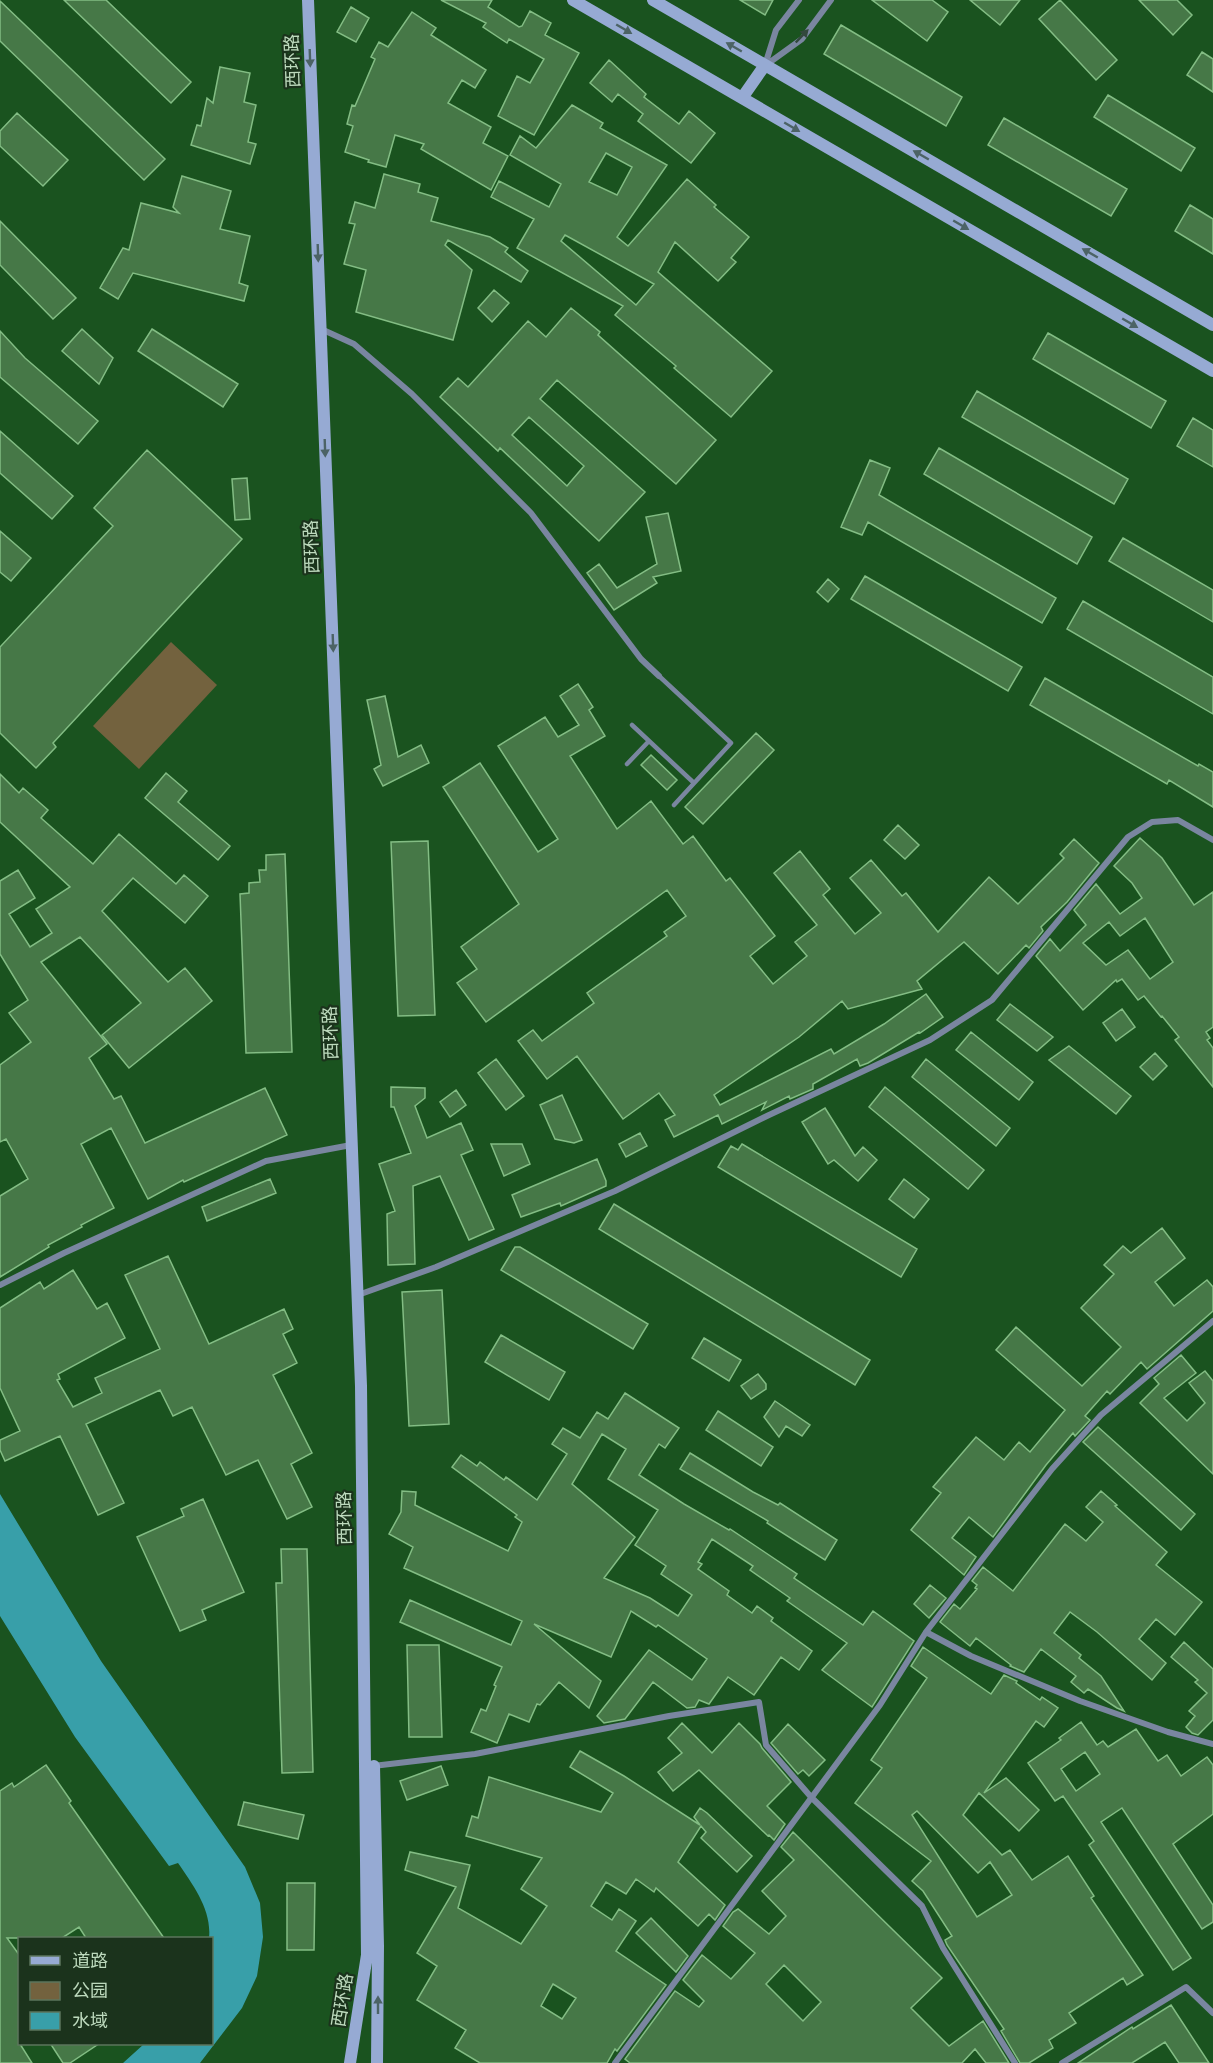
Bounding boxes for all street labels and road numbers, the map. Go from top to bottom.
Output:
street label: 西环路 [280,34,304,88]
street label: 西环路 [299,520,323,574]
street label: 西环路 [318,1006,342,1060]
street label: 西环路 [332,1491,356,1545]
street label: 西环路 [326,1972,358,2028]

